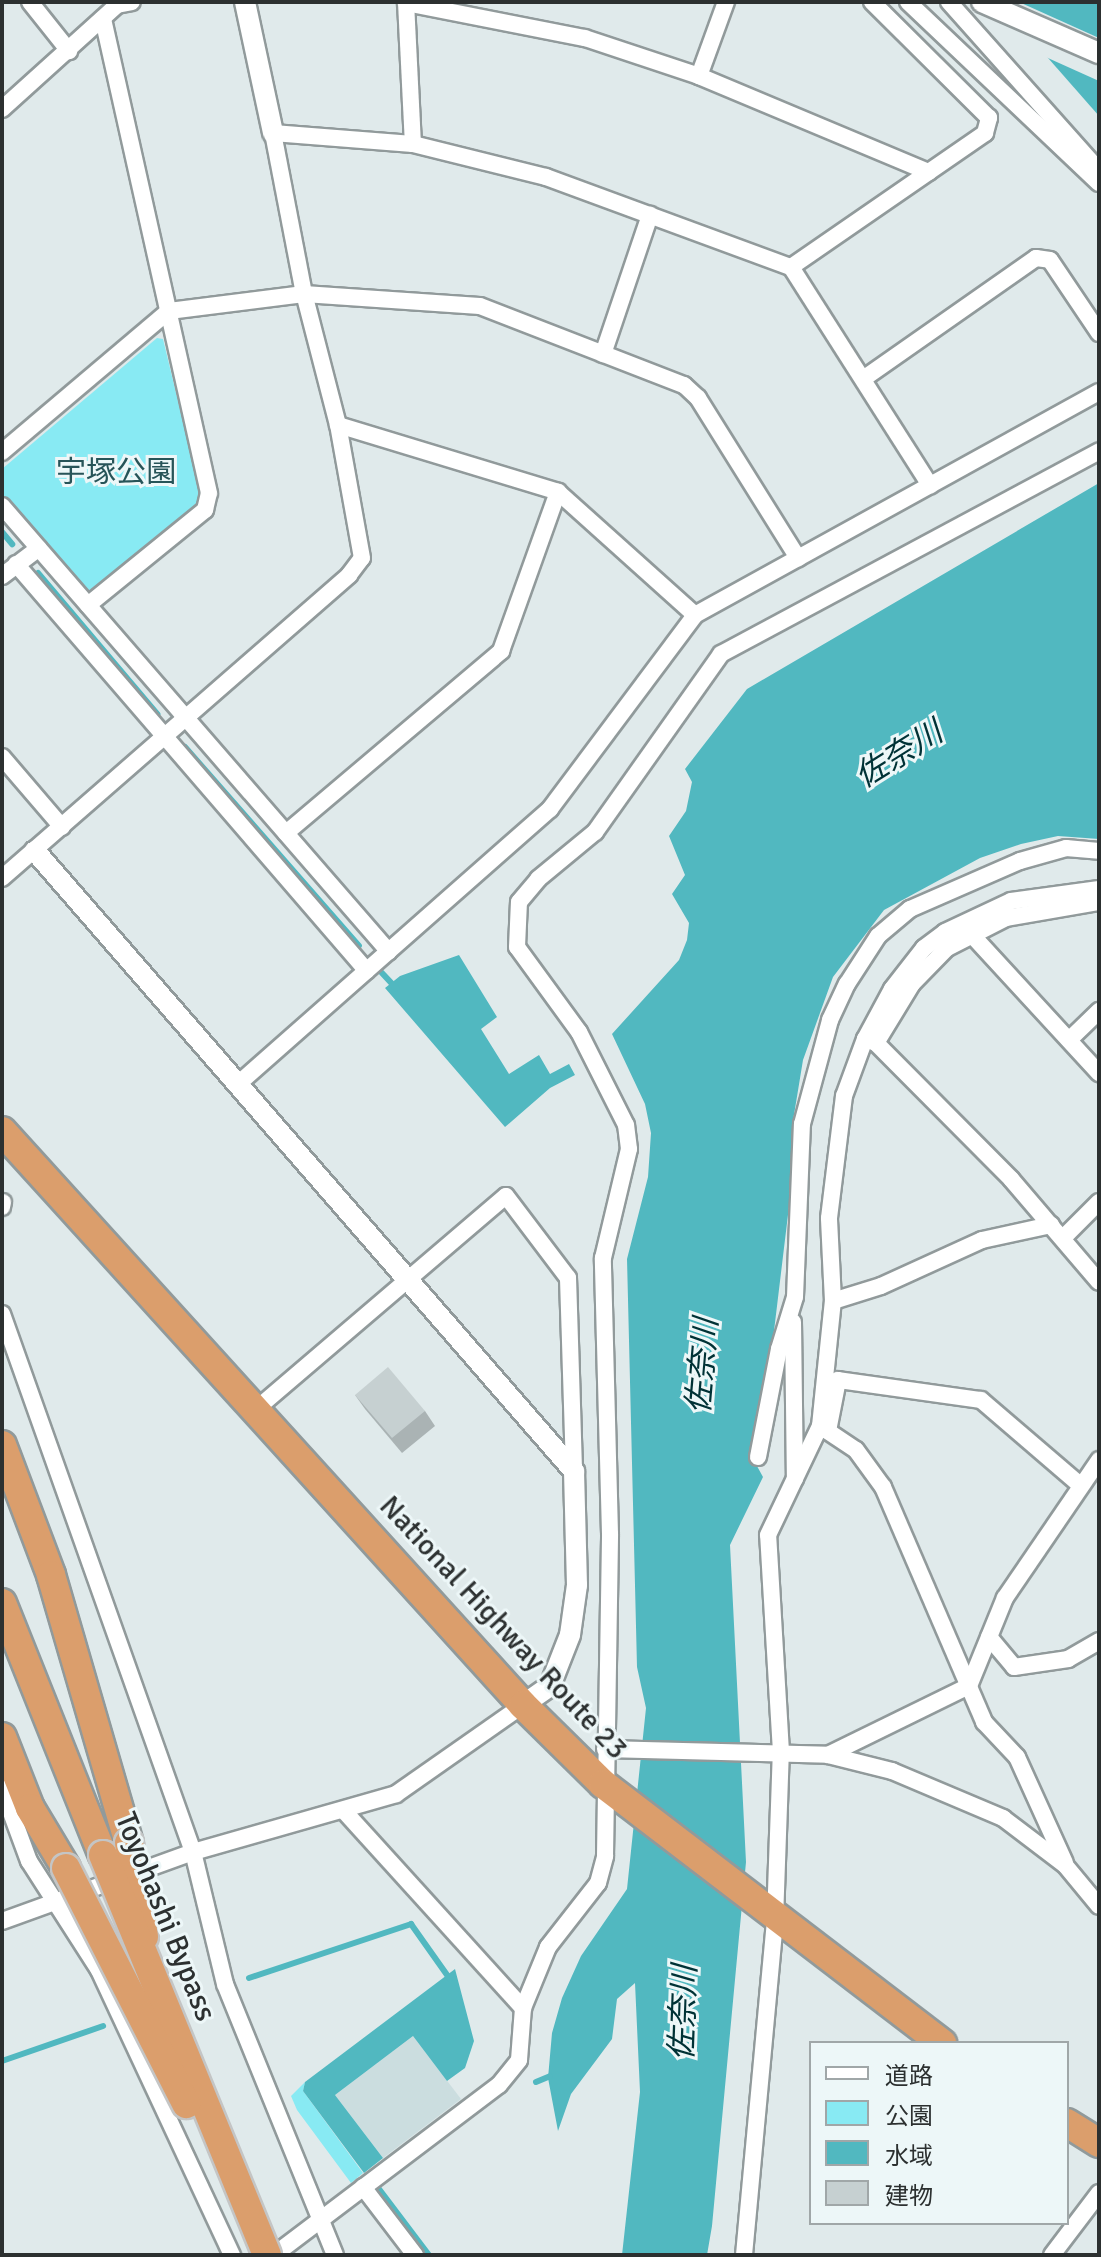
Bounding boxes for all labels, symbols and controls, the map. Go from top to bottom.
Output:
park label: 宇塚公園 [56,455,176,491]
water label: 佐奈川 [848,713,950,797]
water label: 佐奈川 [680,1317,726,1415]
street label: National Highway Route 23 [371,1489,635,1767]
street label: Toyohashi Bypass [107,1808,223,2026]
water label: 佐奈川 [663,1964,705,2062]
legend [809,2041,1069,2225]
text: 道路 [885,2061,933,2091]
text: 公園 [885,2101,933,2131]
text: 水域 [885,2141,933,2171]
text: 建物 [885,2181,933,2211]

